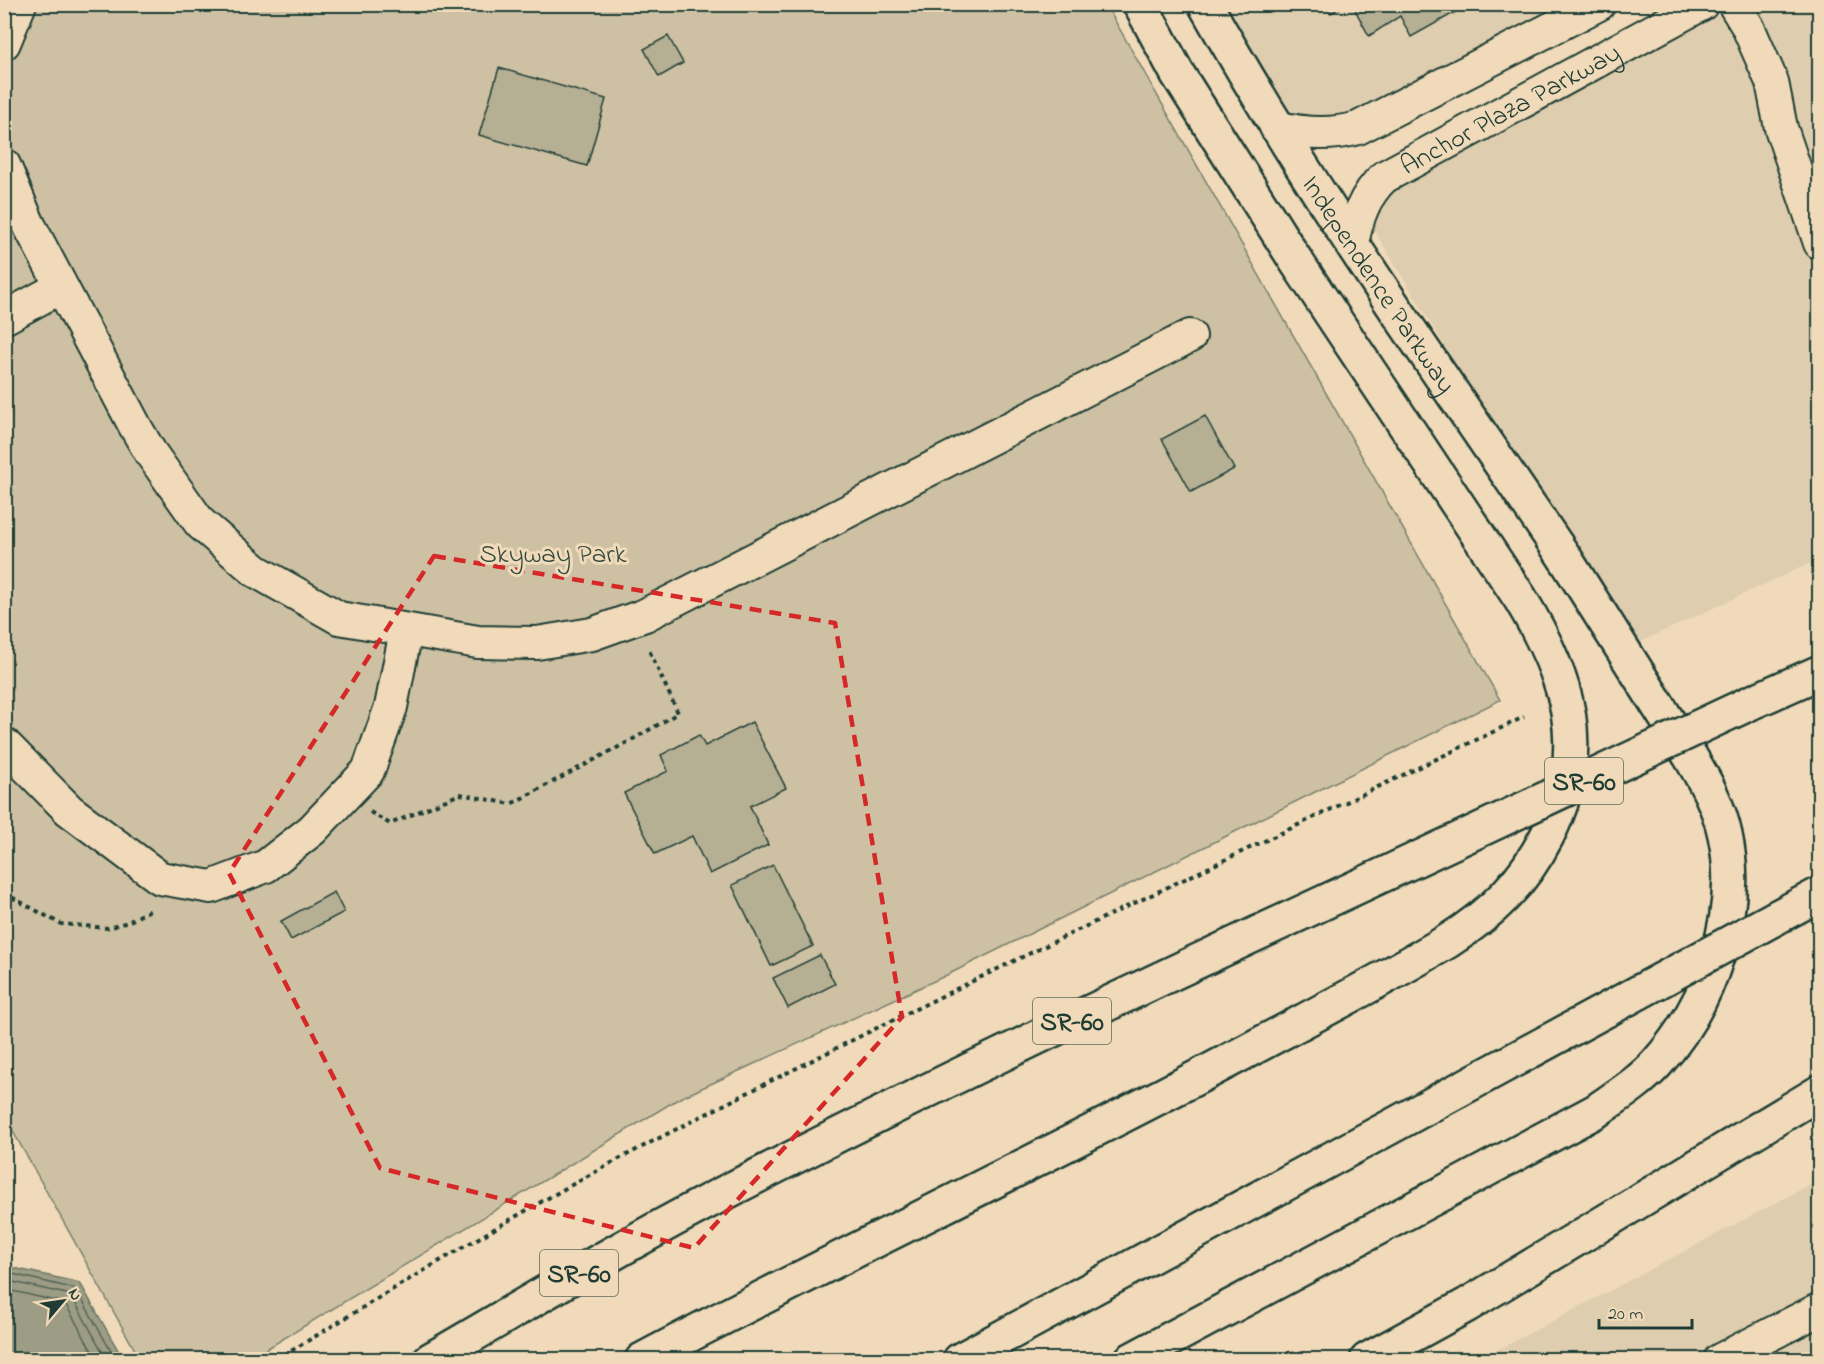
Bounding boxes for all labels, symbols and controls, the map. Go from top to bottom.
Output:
street label: Anchor Plaza Parkway [1394,35,1629,187]
street label: Independence Parkway [1291,169,1464,402]
park label: Skyway Park [479,536,627,575]
road number: SR-60 [1545,758,1623,804]
road number: SR-60 [1033,998,1111,1044]
road number: SR-60 [540,1250,618,1296]
north arrow [33,1271,93,1331]
text: N [61,1284,88,1305]
scale bar [1599,1292,1692,1330]
text: 20 m [1608,1302,1643,1328]

